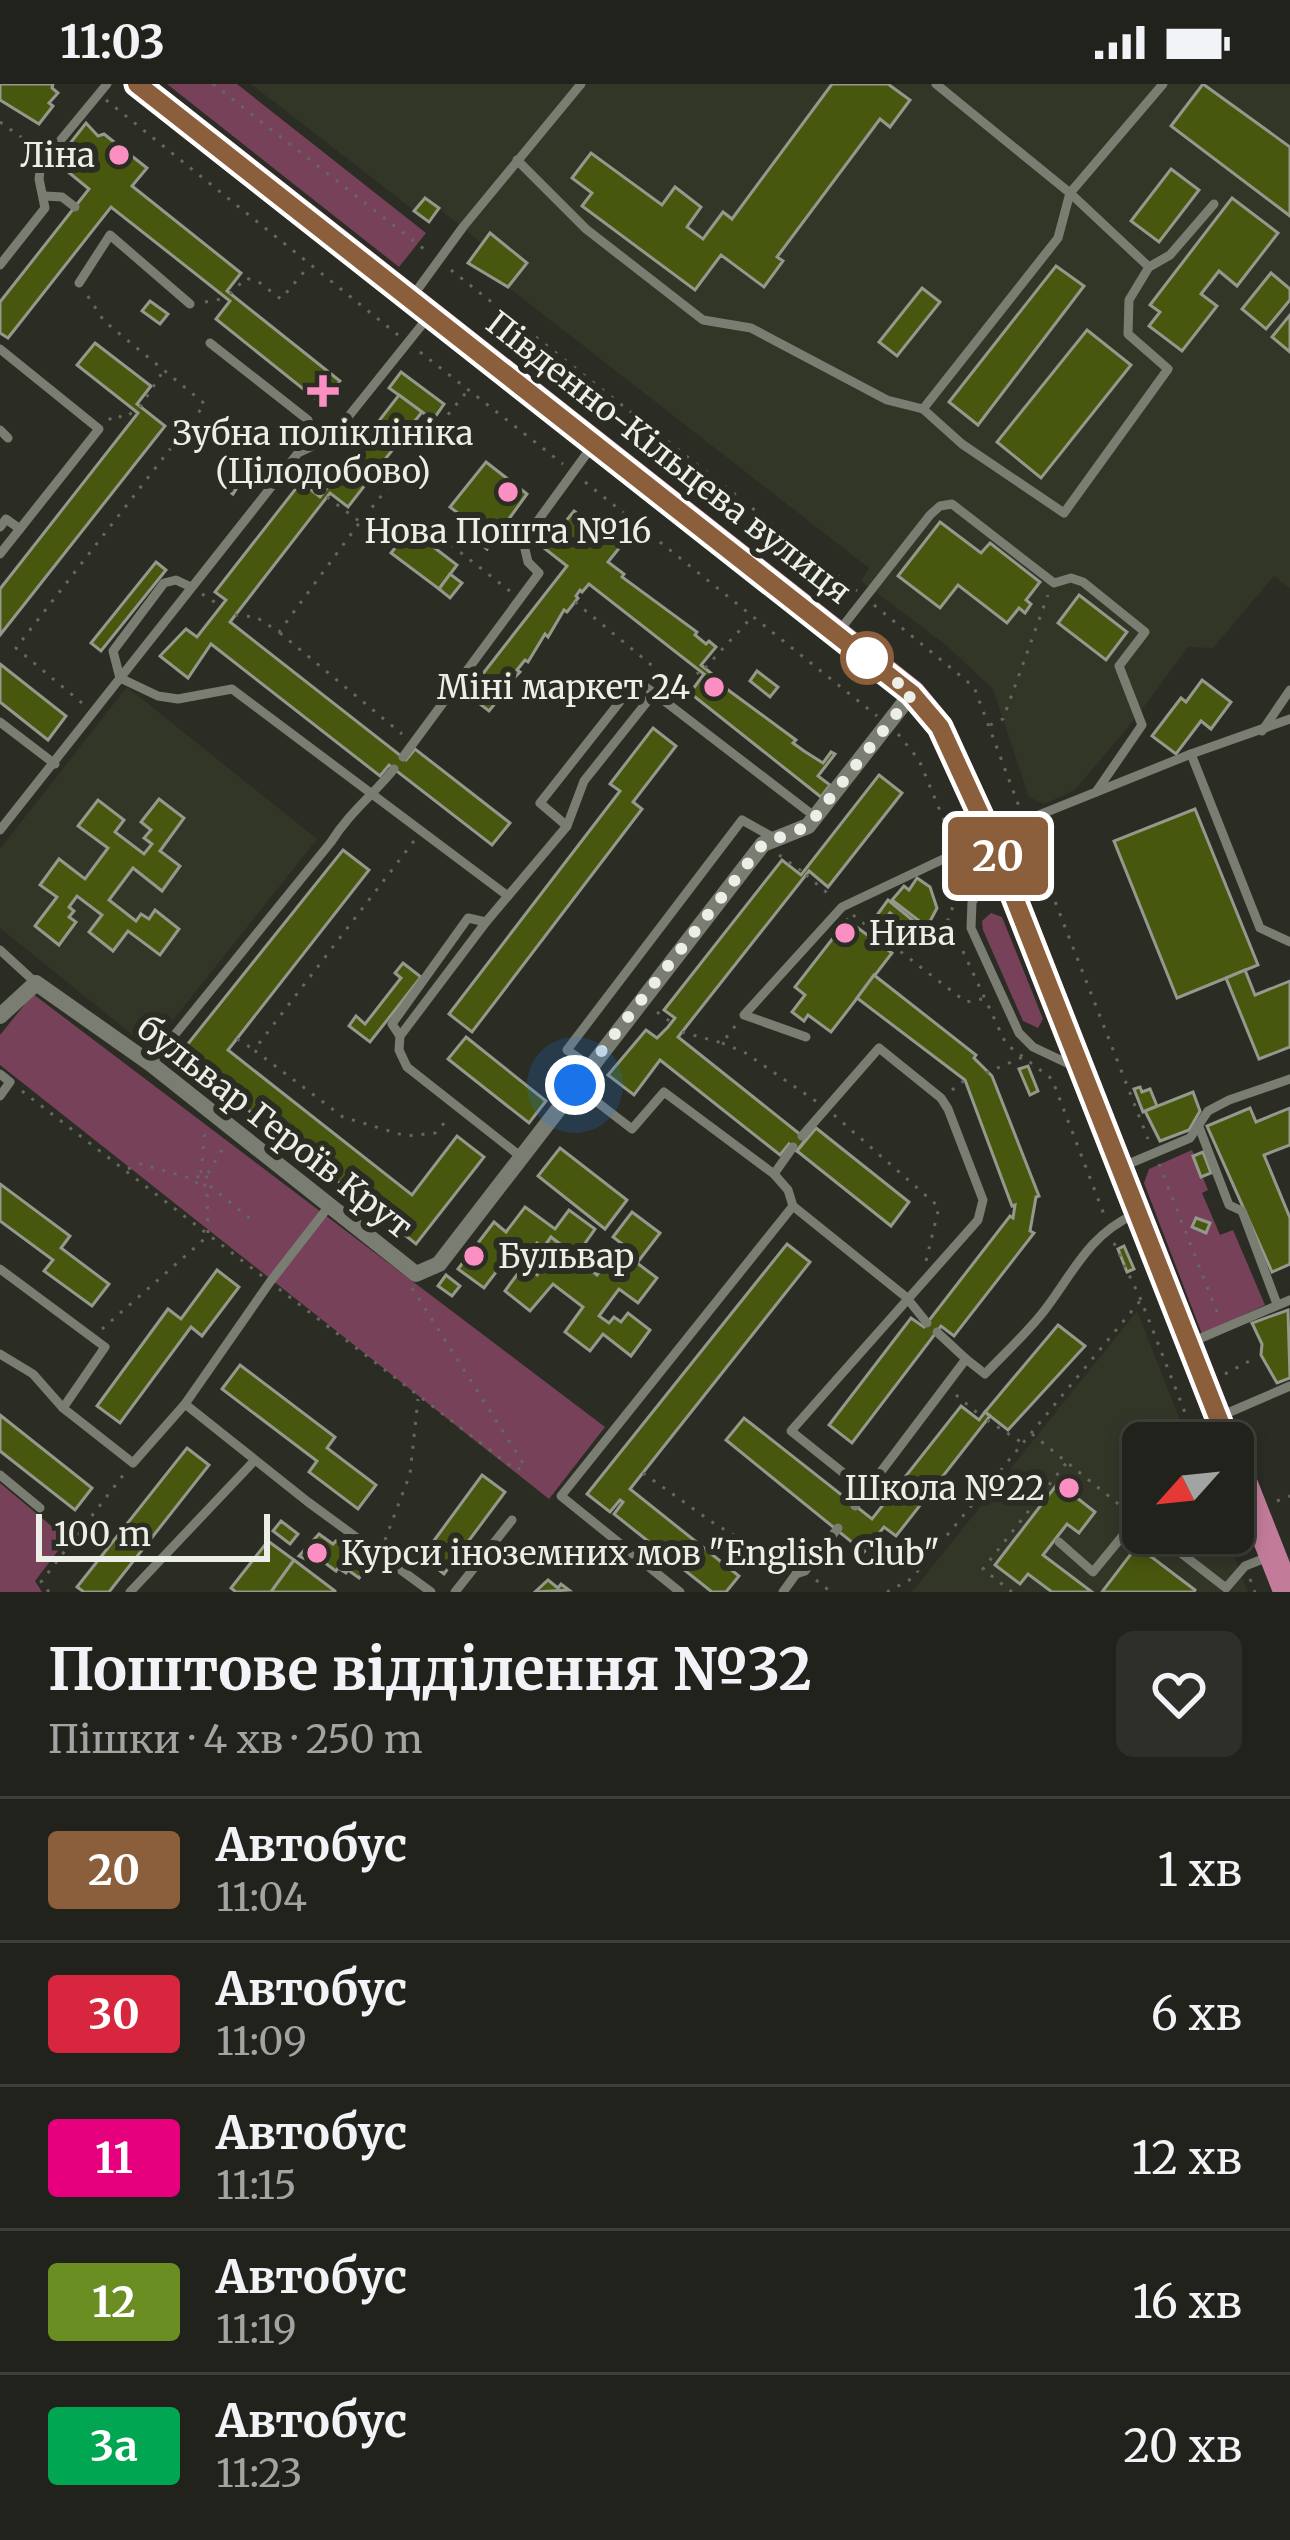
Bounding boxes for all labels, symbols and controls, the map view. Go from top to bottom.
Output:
text: 11:03 [60,14,165,70]
place label: Ліна [20,135,95,176]
marker: Ліна [106,142,132,168]
street label: Південно-Кільцева вулиця [478,302,859,613]
marker: Зубна поліклініка (Цілодобово) [307,375,339,407]
place label: Зубна поліклініка (Цілодобово) [173,413,473,492]
marker: Нова Пошта №16 [495,479,521,505]
place label: Нова Пошта №16 [365,511,651,552]
unlabelled marker [842,633,892,683]
place label: Міні маркет 24 [437,667,690,708]
marker: Міні маркет 24 [701,674,727,700]
line badge: 20 [944,817,1052,895]
text: 20 [972,830,1024,882]
place label: Нива [869,913,956,954]
marker: Нива [832,920,858,946]
street label: бульвар Героїв Крут [129,1007,420,1247]
your location [545,1055,605,1115]
place label: Бульвар [498,1236,634,1277]
marker: Бульвар [461,1243,487,1269]
north arrow [1122,1422,1254,1554]
map controls [1122,1422,1254,1554]
place label: Школа №22 [844,1468,1045,1509]
marker: Школа №22 [1056,1475,1082,1501]
scale bar [36,1508,270,1561]
text: 100 m [54,1514,151,1555]
place label: Курси іноземних мов "English Club" [341,1533,940,1574]
marker: Курси іноземних мов "English Club" [304,1540,330,1566]
button: heart [1116,1631,1242,1757]
text: Поштове відділення №32 [48,1634,812,1706]
text: Пішки · 4 хв · 250 m [48,1715,423,1764]
text: Автобус [216,1817,407,1873]
text: 1 хв [1158,1842,1242,1898]
text: 20 [88,1844,140,1896]
text: 11:04 [216,1873,307,1922]
text: Автобус [216,1961,407,2017]
text: 6 хв [1151,1986,1242,2042]
text: 30 [88,1988,140,2040]
text: 11:09 [216,2017,307,2066]
text: Автобус [216,2105,407,2161]
text: 12 хв [1131,2130,1242,2186]
text: 11 [95,2132,133,2184]
text: 11:15 [216,2161,296,2210]
text: Автобус [216,2249,407,2305]
text: 16 хв [1132,2274,1242,2330]
text: 12 [92,2276,136,2328]
text: 11:19 [216,2305,297,2354]
text: Автобус [216,2393,407,2449]
text: 20 хв [1123,2418,1242,2474]
text: 3а [90,2420,138,2472]
text: 11:23 [216,2449,302,2498]

